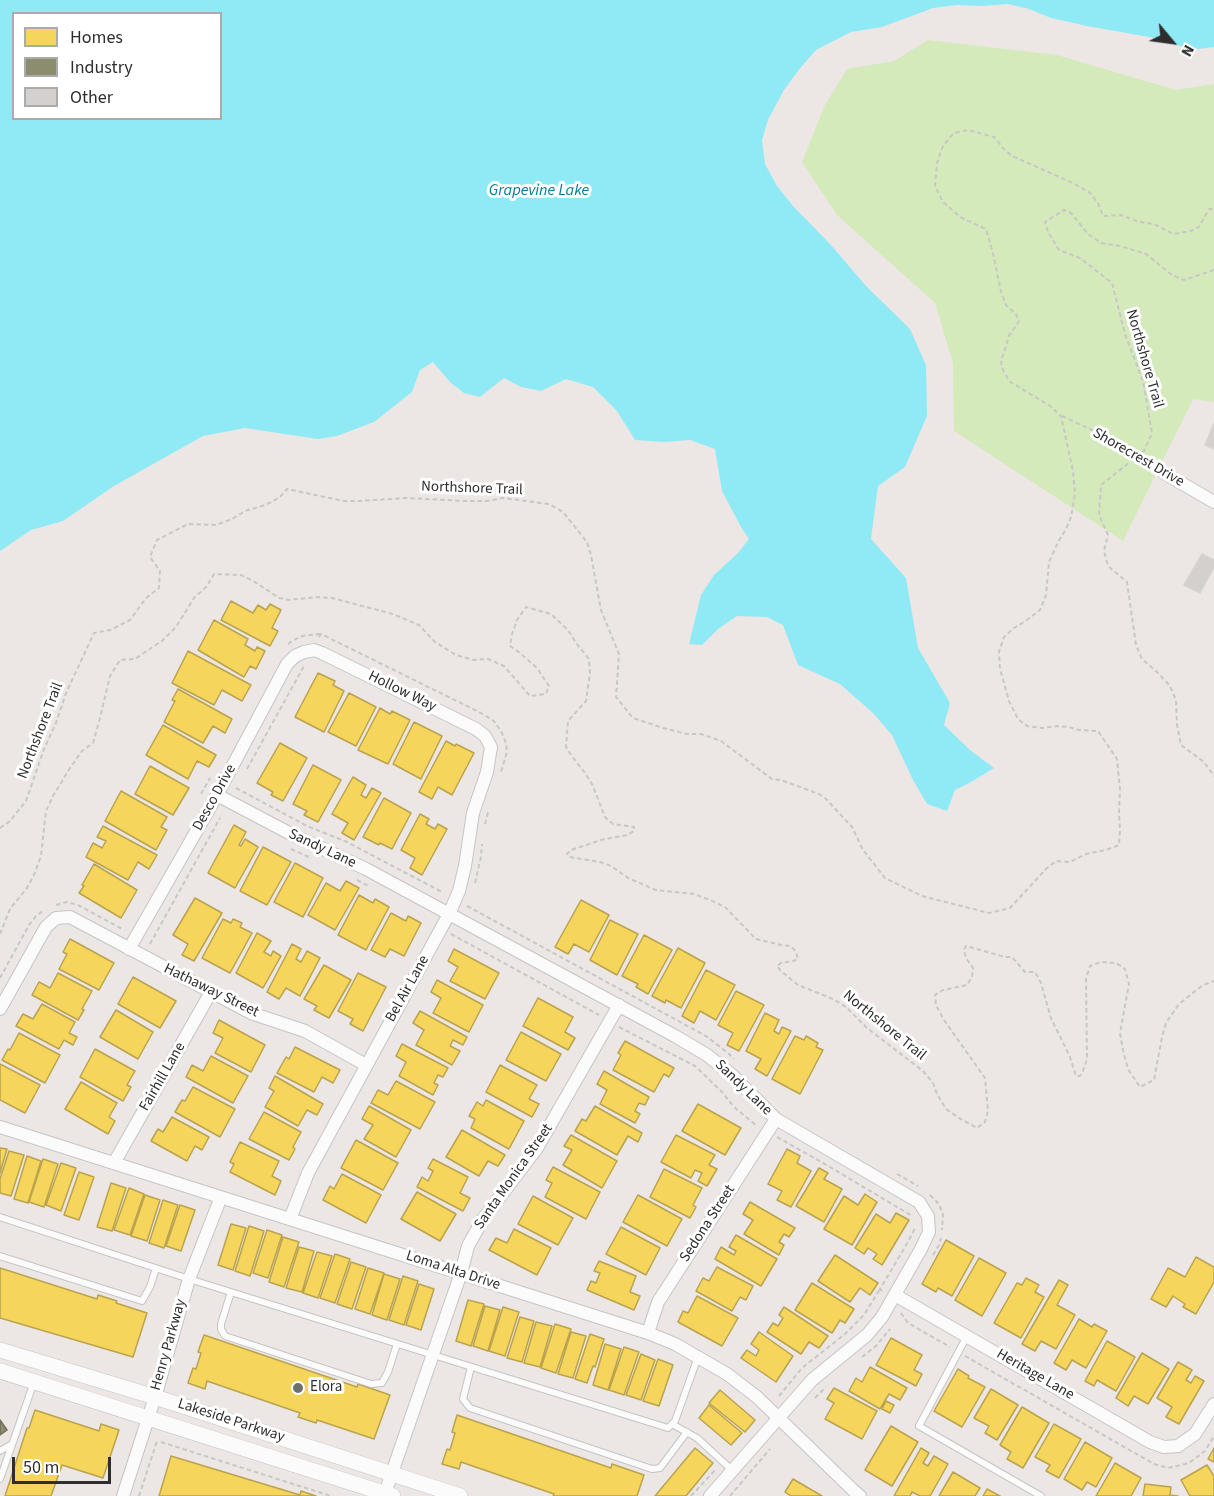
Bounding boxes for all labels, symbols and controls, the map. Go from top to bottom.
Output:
legend [12,12,222,120]
north arrow [1142,12,1202,72]
text: Homes [70,25,123,50]
text: N [1176,41,1200,61]
text: Industry [70,55,133,80]
text: Other [70,85,113,110]
water label: Grapevine Lake [489,181,589,201]
street label: Northshore Trail [1121,308,1167,410]
street label: Shorecrest Drive [1089,425,1187,491]
street label: Northshore Trail [421,478,523,500]
street label: Hollow Way [365,668,439,716]
street label: Northshore Trail [14,680,68,782]
street label: Desco Drive [189,762,241,834]
street label: Sandy Lane [285,826,359,872]
street label: Bel Air Lane [382,952,434,1026]
street label: Hathaway Street [160,960,262,1022]
street label: Northshore Trail [839,987,929,1065]
street label: Fairhill Lane [136,1039,190,1115]
street label: Sandy Lane [711,1056,775,1120]
street label: Santa Monica Street [471,1121,557,1233]
street label: Sedona Street [676,1182,740,1266]
street label: Loma Alta Drive [404,1247,502,1295]
street label: Henry Parkway [147,1297,191,1393]
street label: Heritage Lane [993,1346,1077,1404]
place label: Elora [310,1379,342,1397]
marker: Elora [291,1381,305,1395]
street label: Lakeside Parkway [175,1395,287,1447]
scale bar [15,1445,114,1483]
text: 50 m [23,1455,59,1480]

